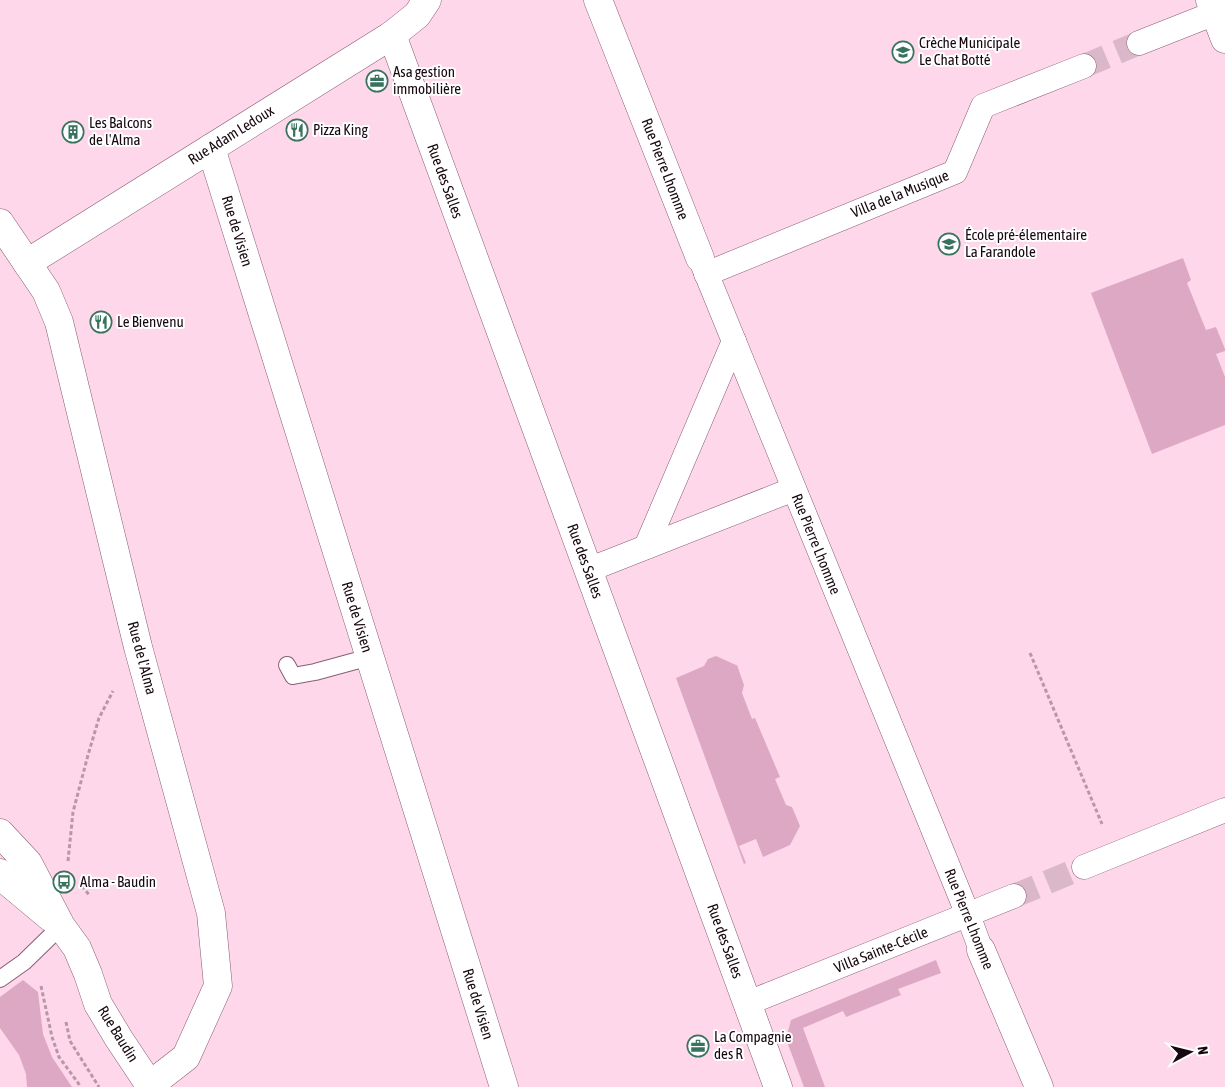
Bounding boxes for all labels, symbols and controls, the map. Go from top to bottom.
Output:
place label: Crèche Municipale Le Chat Botté [919,34,1021,68]
school or university icon: Crèche Municipale Le Chat Botté [891,40,915,64]
place label: Asa gestion immobilière [393,63,461,97]
office icon: Asa gestion immobilière [365,69,389,93]
street label: Rue Adam Ledoux [185,101,277,168]
place label: Les Balcons de l'Alma [89,114,152,148]
street label: Rue Pierre Lhomme [638,116,693,222]
restaurant icon: Pizza King [285,118,309,142]
building icon: Les Balcons de l'Alma [61,120,85,144]
place label: Pizza King [313,121,368,138]
street label: Rue des Salles [424,141,467,220]
street label: Villa de la Musique [848,166,951,221]
street label: Rue de Visien [219,193,256,268]
place label: École pré-élementaire La Farandole [965,226,1087,260]
school or university icon: École pré-élementaire La Farandole [937,232,961,256]
restaurant icon: Le Bienvenu [89,310,113,334]
place label: Le Bienvenu [117,313,184,330]
street label: Rue Pierre Lhomme [789,491,844,597]
street label: Rue des Salles [564,521,607,600]
street label: Rue de Visien [339,579,376,654]
street label: Rue de l'Alma [125,619,160,696]
street label: Rue Pierre Lhomme [942,866,997,972]
bus stop icon: Alma - Baudin [52,870,76,894]
place label: Alma - Baudin [80,873,156,890]
street label: Rue des Salles [704,901,747,980]
street label: Villa Sainte-Cécile [831,923,930,976]
street label: Rue de Visien [460,966,497,1041]
street label: Rue Baudin [95,1003,142,1065]
north arrow [1165,1027,1215,1077]
place label: La Compagnie des R [714,1028,792,1062]
office icon: La Compagnie des R [686,1034,710,1058]
text: N [1194,1045,1211,1055]

